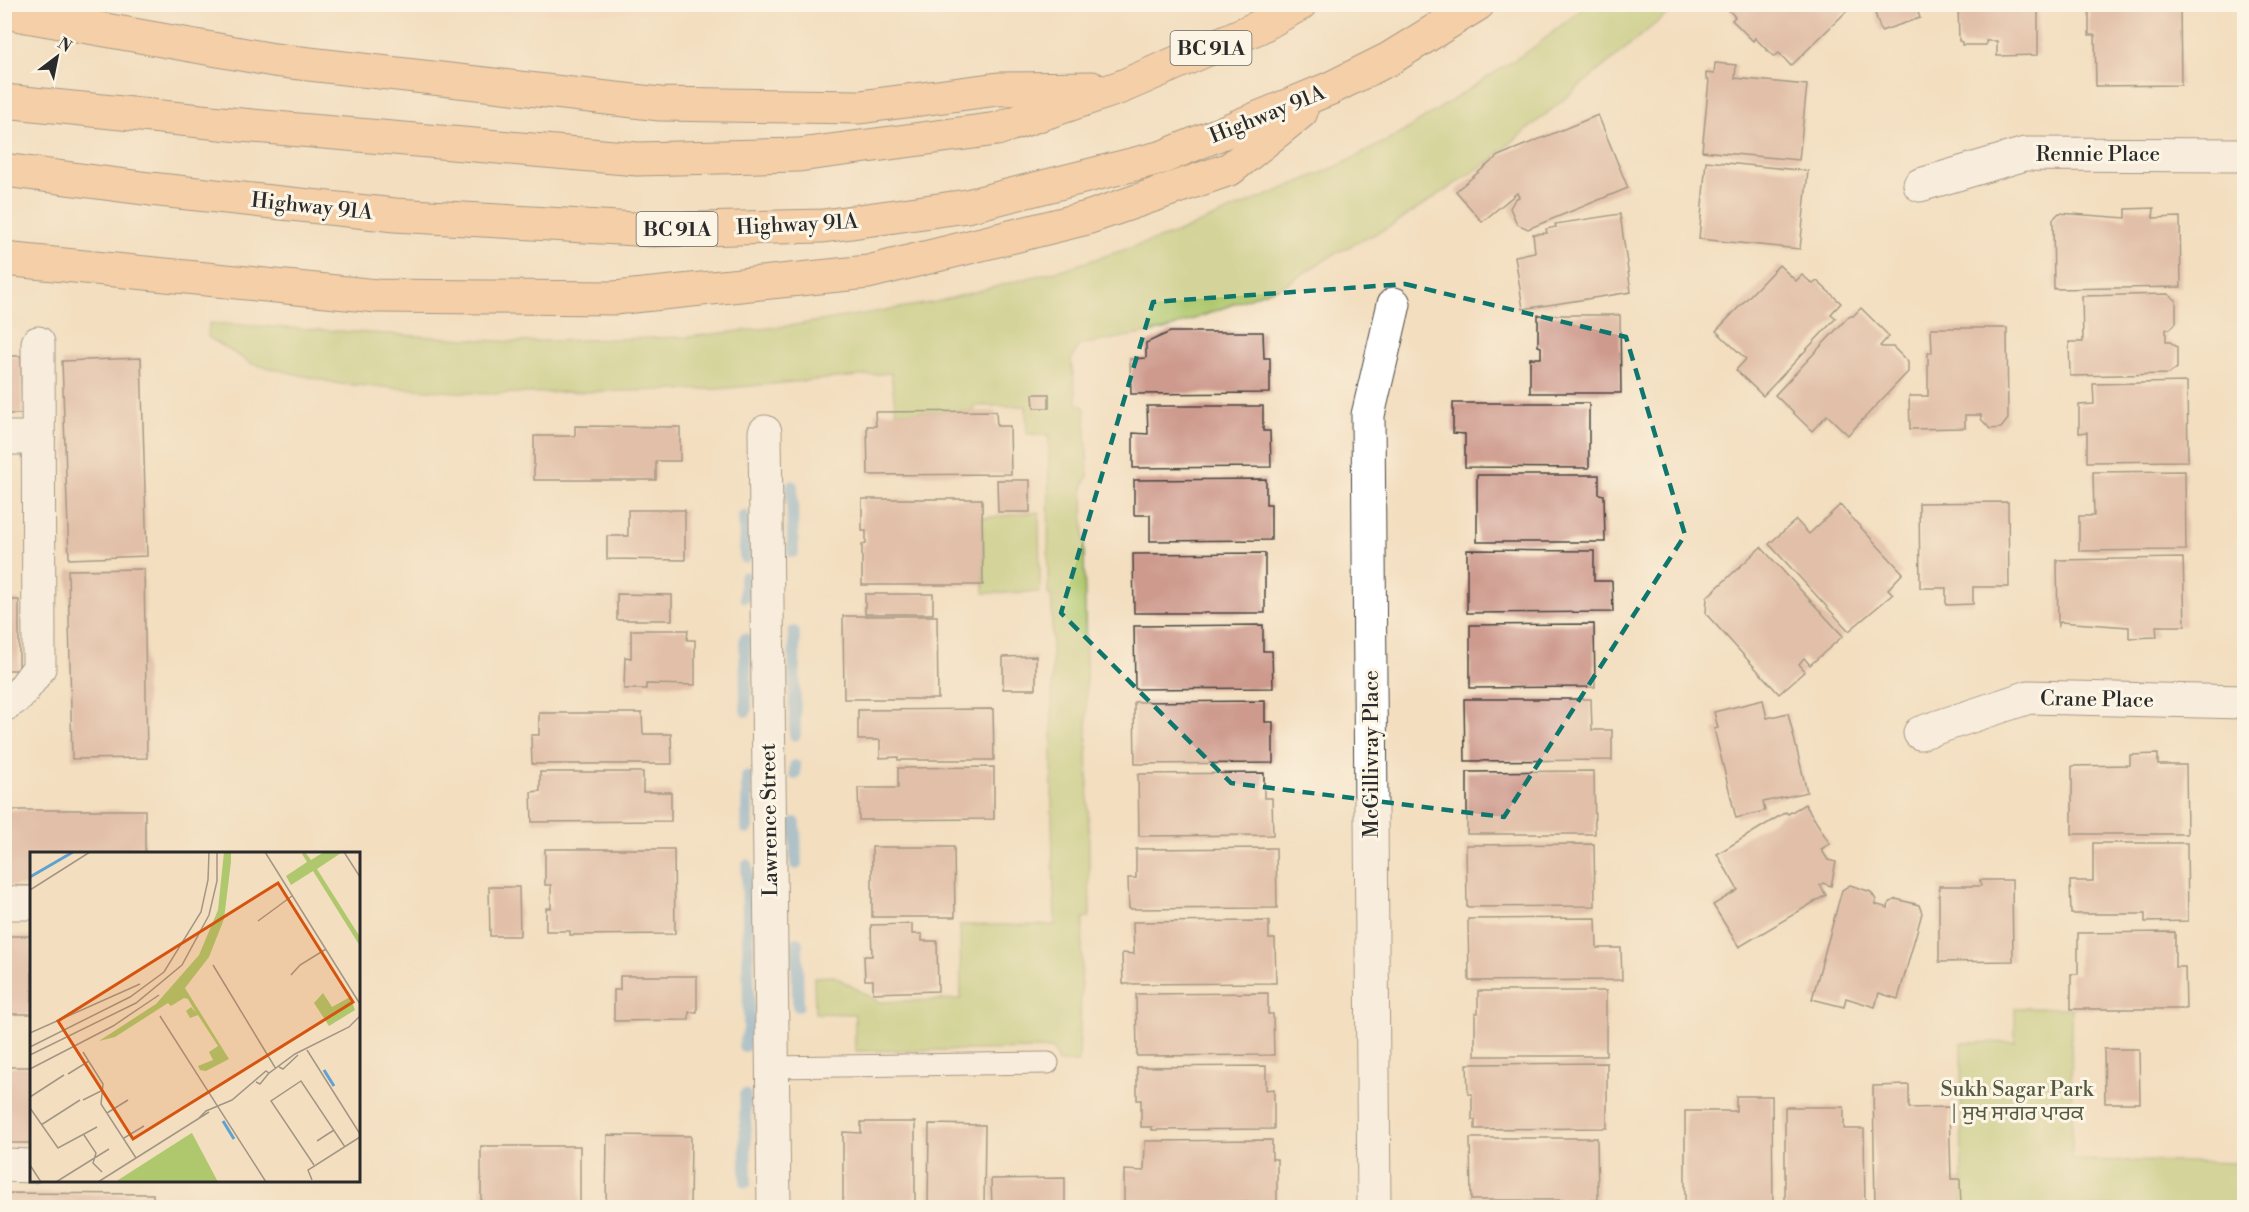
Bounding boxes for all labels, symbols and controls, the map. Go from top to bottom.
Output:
north arrow [27,27,87,87]
road number: BC 91A [1170,31,1252,65]
text: N [54,33,75,57]
street label: Highway 91A [1206,80,1329,150]
street label: Rennie Place [2036,142,2160,168]
street label: Highway 91A [250,188,375,226]
street label: Highway 91A [735,209,859,241]
road number: BC 91A [636,212,718,246]
street label: McGillivray Place [1359,670,1385,838]
street label: Crane Place [2040,686,2154,714]
street label: Lawrence Street [756,742,784,897]
inset map [30,852,360,1182]
park label: Sukh Sagar Park | ਸੁਖ ਸਾਗਰ ਪਾਰਕ [1940,1077,2095,1127]

